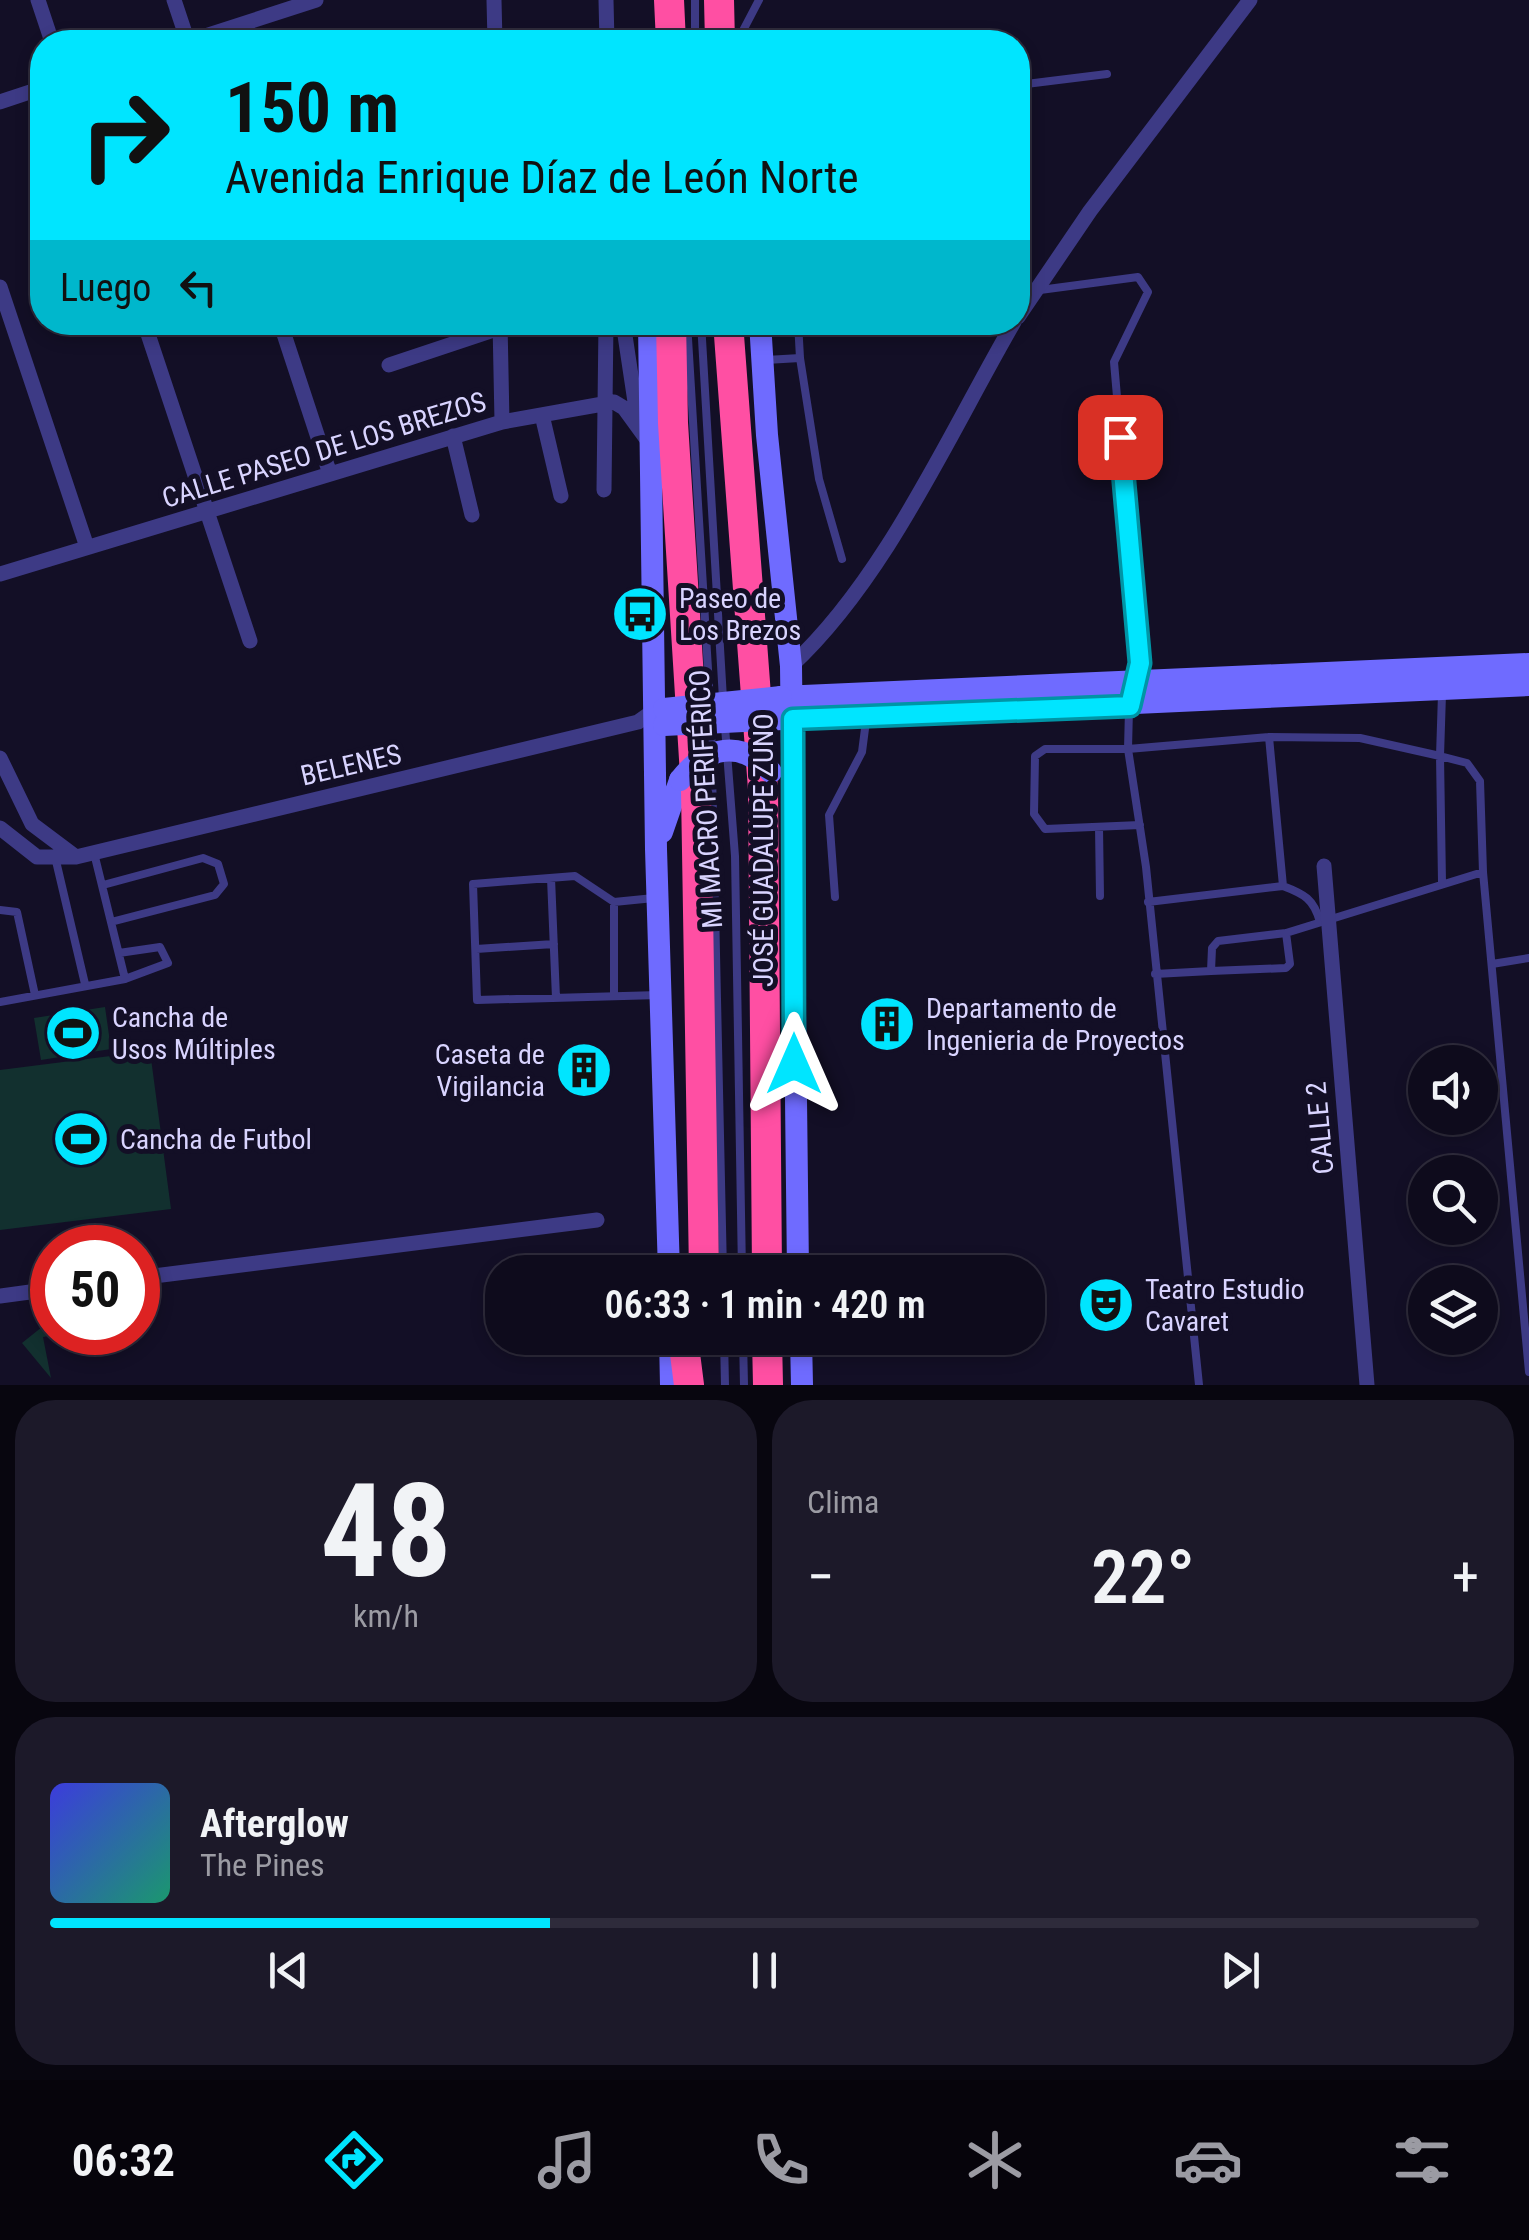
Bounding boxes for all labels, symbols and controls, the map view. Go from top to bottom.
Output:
text: 150 m [225,67,399,149]
icon: right [60,70,190,200]
text: Avenida Enrique Díaz de León Norte [225,151,859,204]
icon: left [171,260,226,315]
text: Luego [60,266,151,310]
street label: CALLE PASEO DE LOS BREZOS [158,385,490,515]
pin [1078,395,1163,480]
icon: arrive [1093,410,1148,465]
place label: Paseo de Los Brezos [679,582,801,647]
bus stop icon: Paseo de Los Brezos [610,584,670,644]
street label: MI MACRO PERIFÉRICO [683,669,729,929]
street label: JOSÉ GUADALUPE ZUNO [747,713,780,987]
street label: BELENES [297,737,405,793]
place label: Departamento de Ingenieria de Proyectos [926,992,1185,1057]
building icon: Departamento de Ingenieria de Proyectos [857,994,917,1054]
place label: Cancha de Usos Múltiples [112,1001,276,1066]
sports icon: Cancha de Usos Múltiples [43,1003,103,1063]
position arrow [742,1012,846,1116]
place label: Caseta de Vigilancia [435,1038,545,1103]
building icon: Caseta de Vigilancia [554,1040,614,1100]
map controls [1408,1045,1498,1355]
button: sound [1408,1045,1498,1135]
street label: CALLE 2 [1300,1080,1340,1176]
sports icon: Cancha de Futbol [51,1109,111,1169]
place label: Cancha de Futbol [120,1123,312,1156]
button: search [1408,1155,1498,1245]
speed limit sign: 50 [30,1225,160,1355]
button: layers [1408,1265,1498,1355]
place label: Teatro Estudio Cavaret [1145,1273,1305,1338]
theatre icon: Teatro Estudio Cavaret [1076,1275,1136,1335]
text: 06:33 · 1 min · 420 m [605,1283,925,1327]
text: 48 [320,1455,452,1608]
text: Clima [807,1483,879,1521]
text: 22° [1091,1533,1195,1621]
text: − [807,1545,835,1609]
text: + [1452,1545,1479,1609]
text: km/h [353,1597,419,1635]
text: Afterglow [200,1802,349,1846]
text: The Pines [200,1846,325,1884]
icon: previous [261,1943,316,1998]
icon: pause [737,1943,792,1998]
icon: next [1213,1943,1268,1998]
icon: directions [319,2125,389,2195]
icon: music [532,2125,602,2195]
icon: phone [746,2125,816,2195]
icon: climate [960,2125,1030,2195]
icon: car [1173,2125,1243,2195]
icon: filters [1387,2125,1457,2195]
text: 06:32 [72,2134,175,2187]

